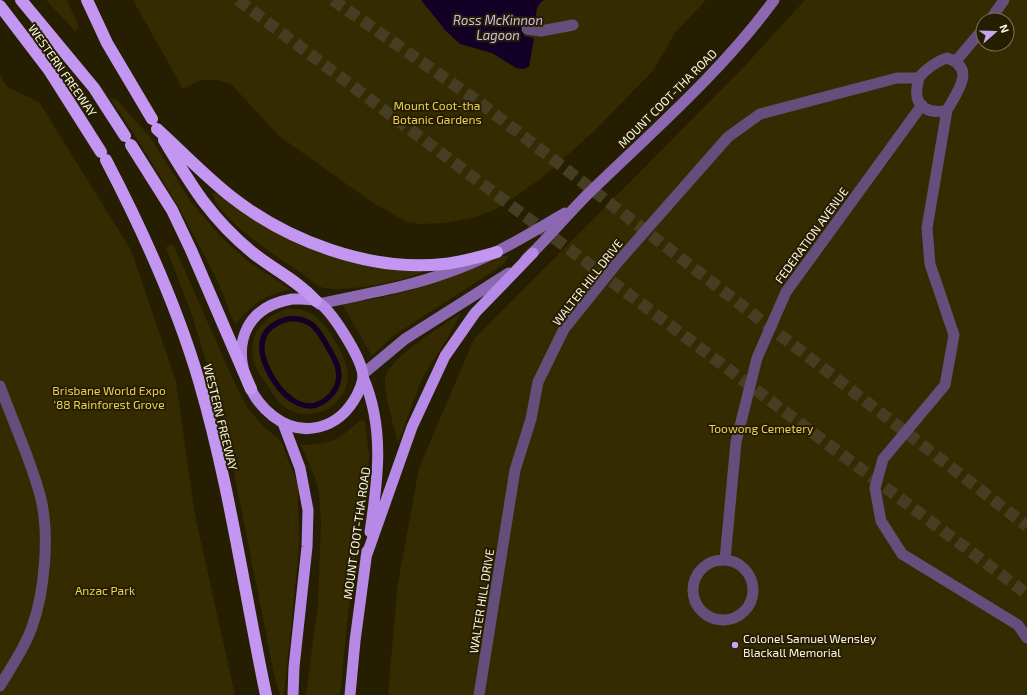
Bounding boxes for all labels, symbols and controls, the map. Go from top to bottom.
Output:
water label: Ross McKinnon Lagoon [453,12,543,43]
north arrow [975,12,1015,52]
street label: WESTERN FREEWAY [26,21,100,119]
text: N [997,22,1012,34]
street label: MOUNT COOT-THA ROAD [615,46,719,150]
park label: Mount Coot-tha Botanic Gardens [392,98,482,126]
street label: FEDERATION AVENUE [771,184,851,286]
street label: WALTER HILL DRIVE [549,236,625,328]
street label: WESTERN FREEWAY [201,362,241,472]
park label: Brisbane World Expo ‘88 Rainforest Grove [52,383,166,411]
park label: Toowong Cemetery [709,421,814,435]
street label: MOUNT COOT-THA ROAD [340,466,372,600]
street label: WALTER HILL DRIVE [466,547,496,654]
park label: Anzac Park [75,583,135,597]
place label: Colonel Samuel Wensley Blackall Memorial [743,631,877,659]
marker: Colonel Samuel Wensley Blackall Memorial [730,640,740,650]

